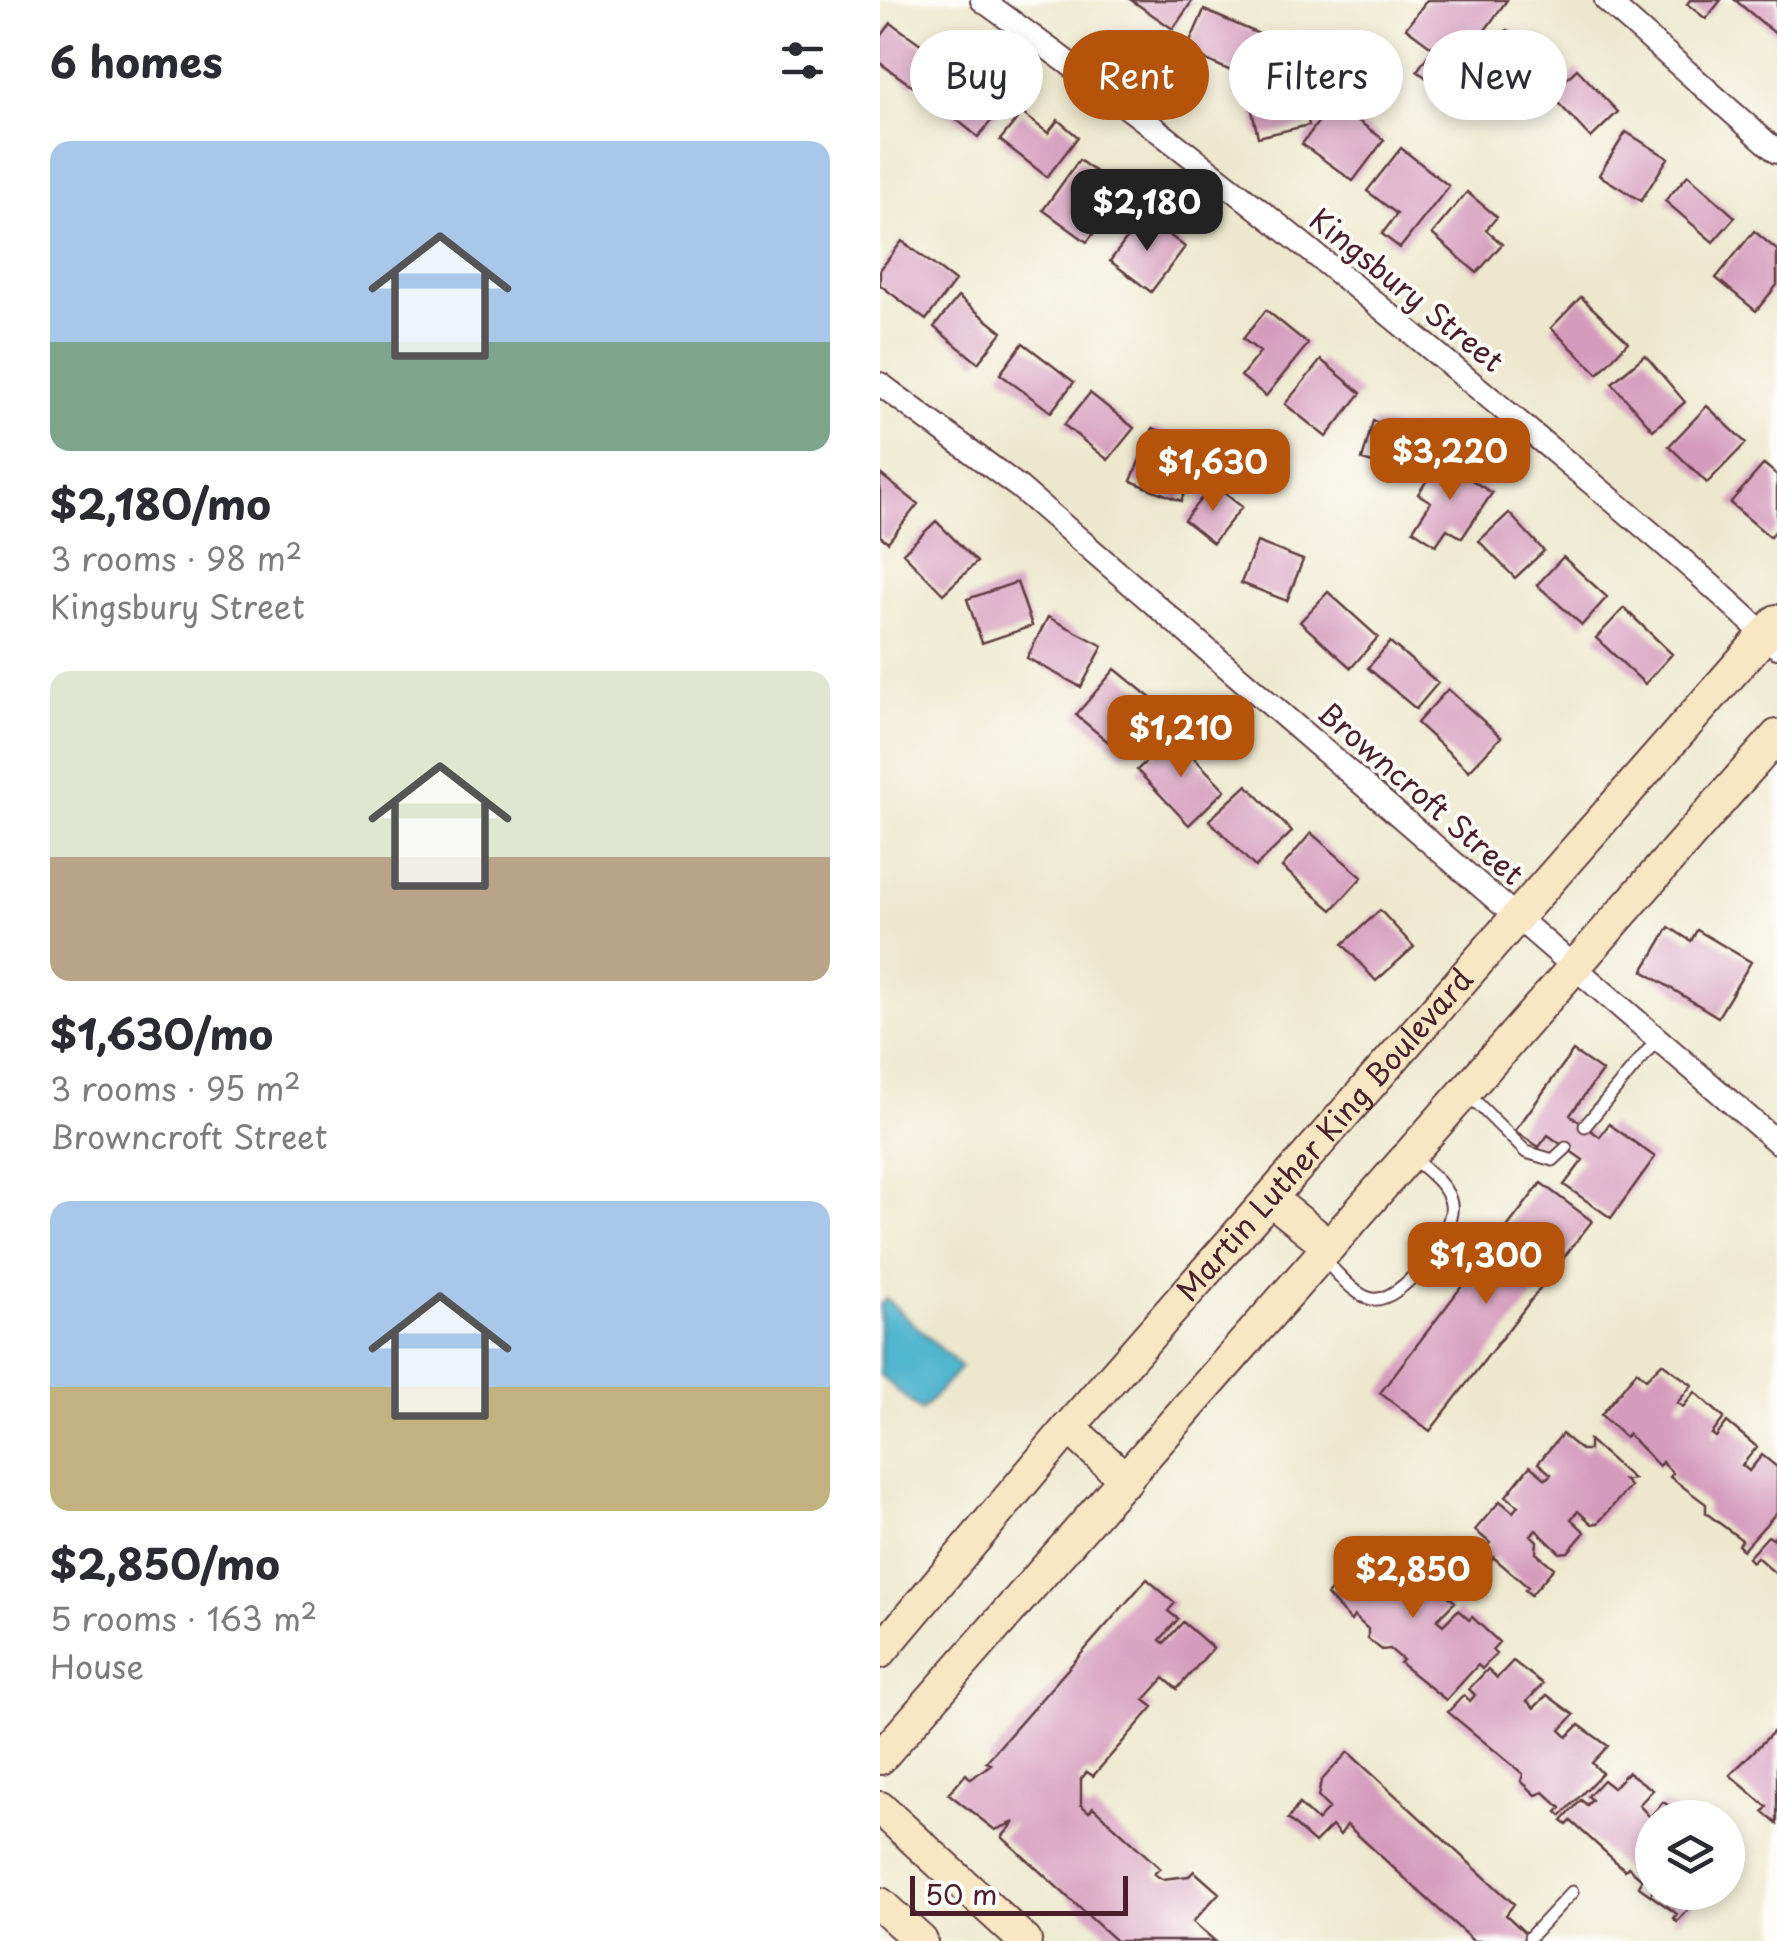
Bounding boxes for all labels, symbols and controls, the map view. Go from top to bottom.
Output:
text: 6 homes [50,29,223,92]
chip: Buy [910,30,1043,120]
chip: Rent [1063,30,1209,120]
chip: Filters [1229,30,1403,120]
chip: New [1423,30,1567,120]
icon: filters [775,33,830,88]
pin: $2,180 [1066,169,1228,254]
text: $2,180 [1093,177,1201,225]
street label: Kingsbury Street [1301,196,1515,382]
icon: home [350,206,530,386]
pin: $3,220 [1369,418,1531,503]
text: $3,220 [1392,426,1508,474]
pin: $1,630 [1132,429,1294,514]
text: $1,630 [1158,437,1268,485]
text: $2,180/mo [50,471,271,534]
text: 3 rooms · 98 m² [50,534,302,582]
text: Kingsbury Street [50,582,305,630]
street label: Browncroft Street [1309,690,1535,894]
pin: $1,210 [1100,695,1262,780]
text: $1,210 [1129,703,1233,751]
icon: home [350,736,530,916]
street label: Martin Luther King Boulevard [1165,957,1482,1310]
text: $1,630/mo [50,1001,273,1064]
text: 3 rooms · 95 m² [50,1064,301,1112]
text: Browncroft Street [50,1112,328,1160]
pin: $1,300 [1405,1222,1567,1307]
text: $1,300 [1430,1230,1542,1278]
icon: home [350,1266,530,1446]
text: $2,850/mo [50,1531,280,1594]
pin: $2,850 [1332,1536,1494,1621]
text: $2,850 [1355,1544,1471,1592]
text: 5 rooms · 163 m² [50,1594,317,1642]
text: House [50,1642,144,1690]
map controls [1635,1800,1745,1910]
button: layers [1635,1800,1745,1910]
scale bar [910,1871,1128,1916]
text: 50 m [925,1872,998,1915]

